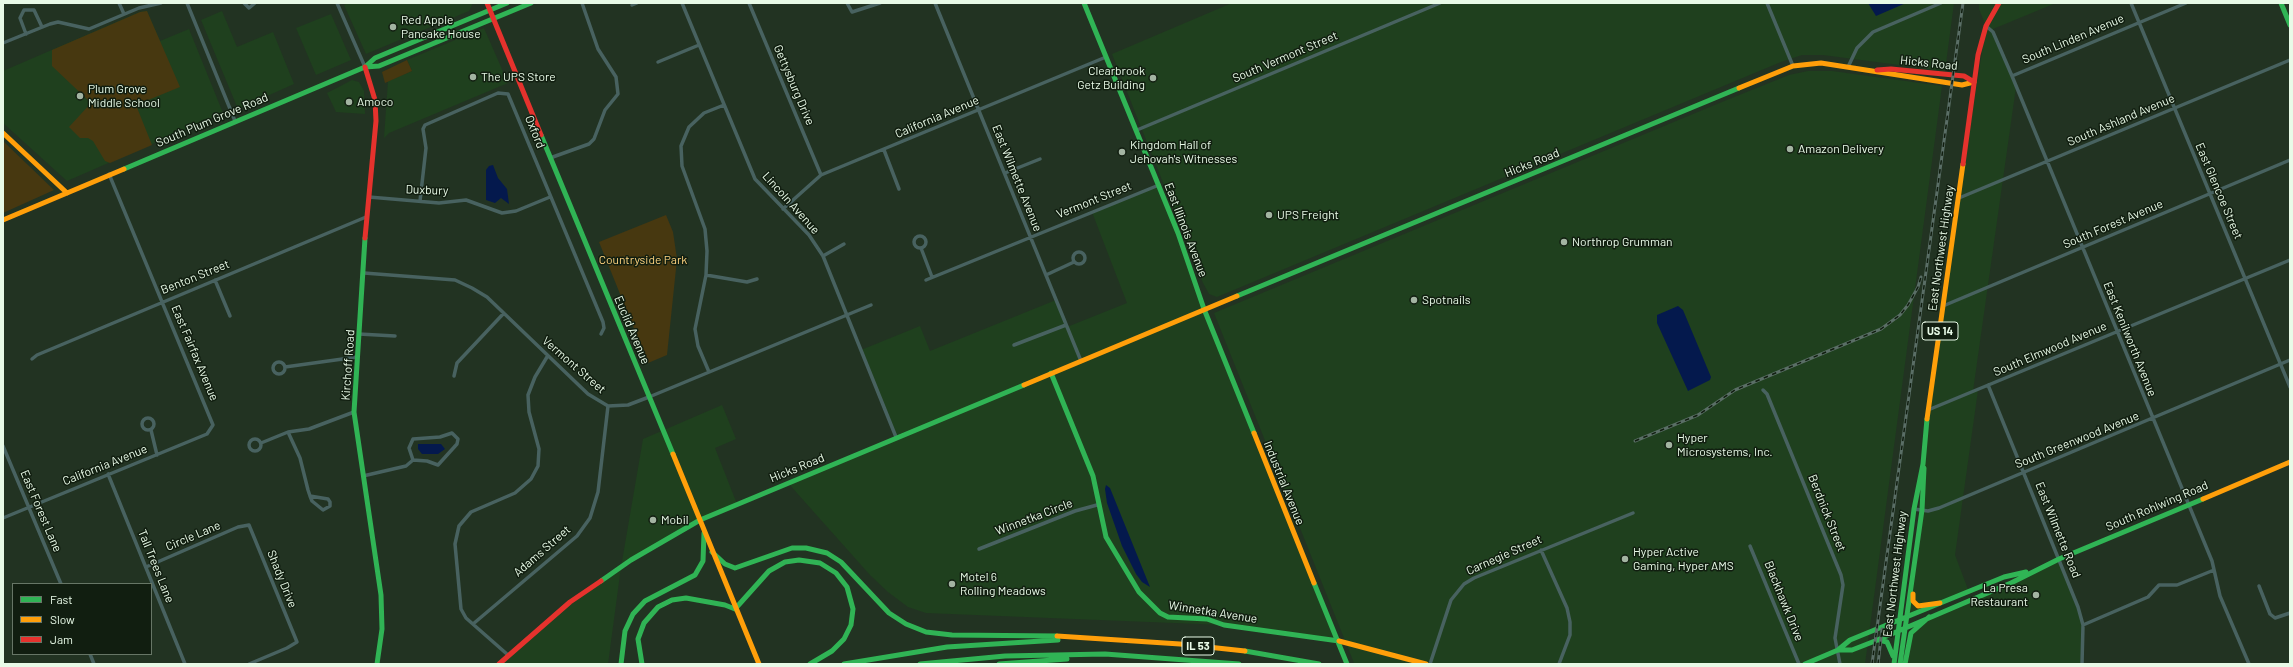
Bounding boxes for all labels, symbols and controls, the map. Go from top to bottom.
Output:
street label: South Linden Avenue [2020,11,2126,67]
place label: Red Apple Pancake House [401,13,481,41]
marker: Red Apple Pancake House [388,22,398,32]
street label: South Vermont Street [1230,28,1340,86]
street label: Gettysburg Drive [771,43,817,127]
street label: Hicks Road [1899,53,1959,73]
place label: Clearbrook Getz Building [1077,64,1145,92]
place label: The UPS Store [481,70,556,84]
marker: The UPS Store [468,72,478,82]
marker: Clearbrook Getz Building [1148,73,1158,83]
place label: Plum Grove Middle School [88,82,160,110]
street label: South Plum Grove Road [154,90,270,150]
marker: Plum Grove Middle School [75,91,85,101]
street label: South Ashland Avenue [2065,91,2177,149]
street label: California Avenue [893,93,981,141]
place label: Amoco [357,95,393,109]
marker: Amoco [344,97,354,107]
street label: Oxford [522,113,548,151]
street label: East Wilmette Avenue [989,122,1045,234]
place label: Kingdom Hall of Jehovah's Witnesses [1130,138,1237,166]
street label: East Glencoe Street [2192,141,2246,241]
place label: Amazon Delivery [1798,142,1884,156]
marker: Amazon Delivery [1785,144,1795,154]
street label: Hicks Road [1502,145,1562,181]
marker: Kingdom Hall of Jehovah's Witnesses [1117,147,1127,157]
street label: Lincoln Avenue [759,169,823,237]
street label: Vermont Street [1054,178,1134,222]
street label: East Illinois Avenue [1161,181,1211,279]
street label: Duxbury [405,182,449,198]
street label: East Northwest Highway [1925,184,1957,312]
street label: South Forest Avenue [2061,196,2165,252]
place label: UPS Freight [1277,208,1339,222]
marker: UPS Freight [1264,210,1274,220]
place label: Northrop Grumman [1572,235,1672,249]
marker: Northrop Grumman [1559,237,1569,247]
park label: Countryside Park [599,253,687,267]
street label: Benton Street [159,257,231,297]
street label: East Kenilworth Avenue [2100,279,2160,399]
place label: Spotnails [1422,293,1471,307]
street label: Euclid Avenue [611,294,653,366]
marker: Spotnails [1409,295,1419,305]
street label: East Fairfax Avenue [168,303,222,403]
street label: South Elmwood Avenue [1991,319,2109,379]
road number: US 14 [1922,322,1958,340]
street label: Kirchoff Road [338,329,358,401]
street label: Vermont Street [539,333,609,397]
street label: South Greenwood Avenue [2013,408,2141,472]
place label: Hyper Microsystems, Inc. [1677,431,1773,459]
street label: Industrial Avenue [1261,439,1307,527]
marker: Hyper Microsystems, Inc. [1664,440,1674,450]
street label: California Avenue [61,441,149,489]
street label: Hicks Road [767,450,827,486]
street label: East Forest Lane [17,468,65,554]
street label: Berdnick Street [1805,472,1849,554]
street label: South Rohlwing Road [2104,478,2210,534]
street label: East Wilmette Road [2032,480,2084,580]
street label: Winnetka Circle [993,496,1075,538]
street label: East Northwest Highway [1880,510,1910,638]
place label: Mobil [661,513,688,527]
marker: Mobil [648,515,658,525]
street label: Circle Lane [163,518,223,554]
street label: Adams Street [511,522,573,580]
street label: Tall Trees Lane [135,527,177,605]
street label: Carnegie Street [1464,532,1544,578]
place label: Hyper Active Gaming, Hyper AMS [1633,545,1734,573]
street label: Shady Drive [264,548,300,610]
marker: Hyper Active Gaming, Hyper AMS [1620,554,1630,564]
street label: Blackhawk Drive [1761,559,1807,643]
place label: Motel 6 Rolling Meadows [960,570,1046,598]
marker: Motel 6 Rolling Meadows [947,579,957,589]
place label: La Presa Restaurant [1970,581,2028,609]
legend [12,583,152,655]
marker: La Presa Restaurant [2031,590,2041,600]
text: Fast [50,592,73,606]
street label: Winnetka Avenue [1168,598,1258,626]
text: Slow [50,612,75,626]
text: Jam [50,632,73,646]
road number: IL 53 [1182,637,1214,655]

